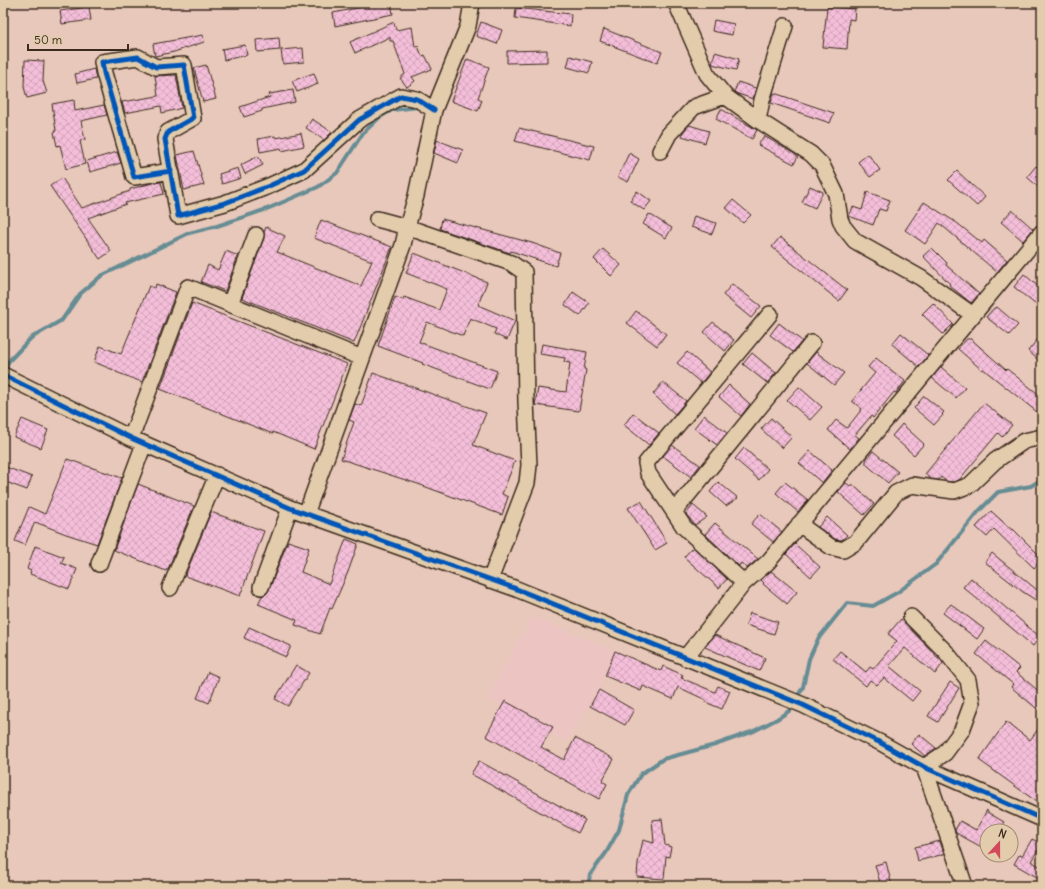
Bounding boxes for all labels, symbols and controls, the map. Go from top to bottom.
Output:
scale bar [28,26,128,52]
text: 50 m [34,32,63,47]
north arrow [979,823,1019,863]
text: N [997,826,1009,842]

